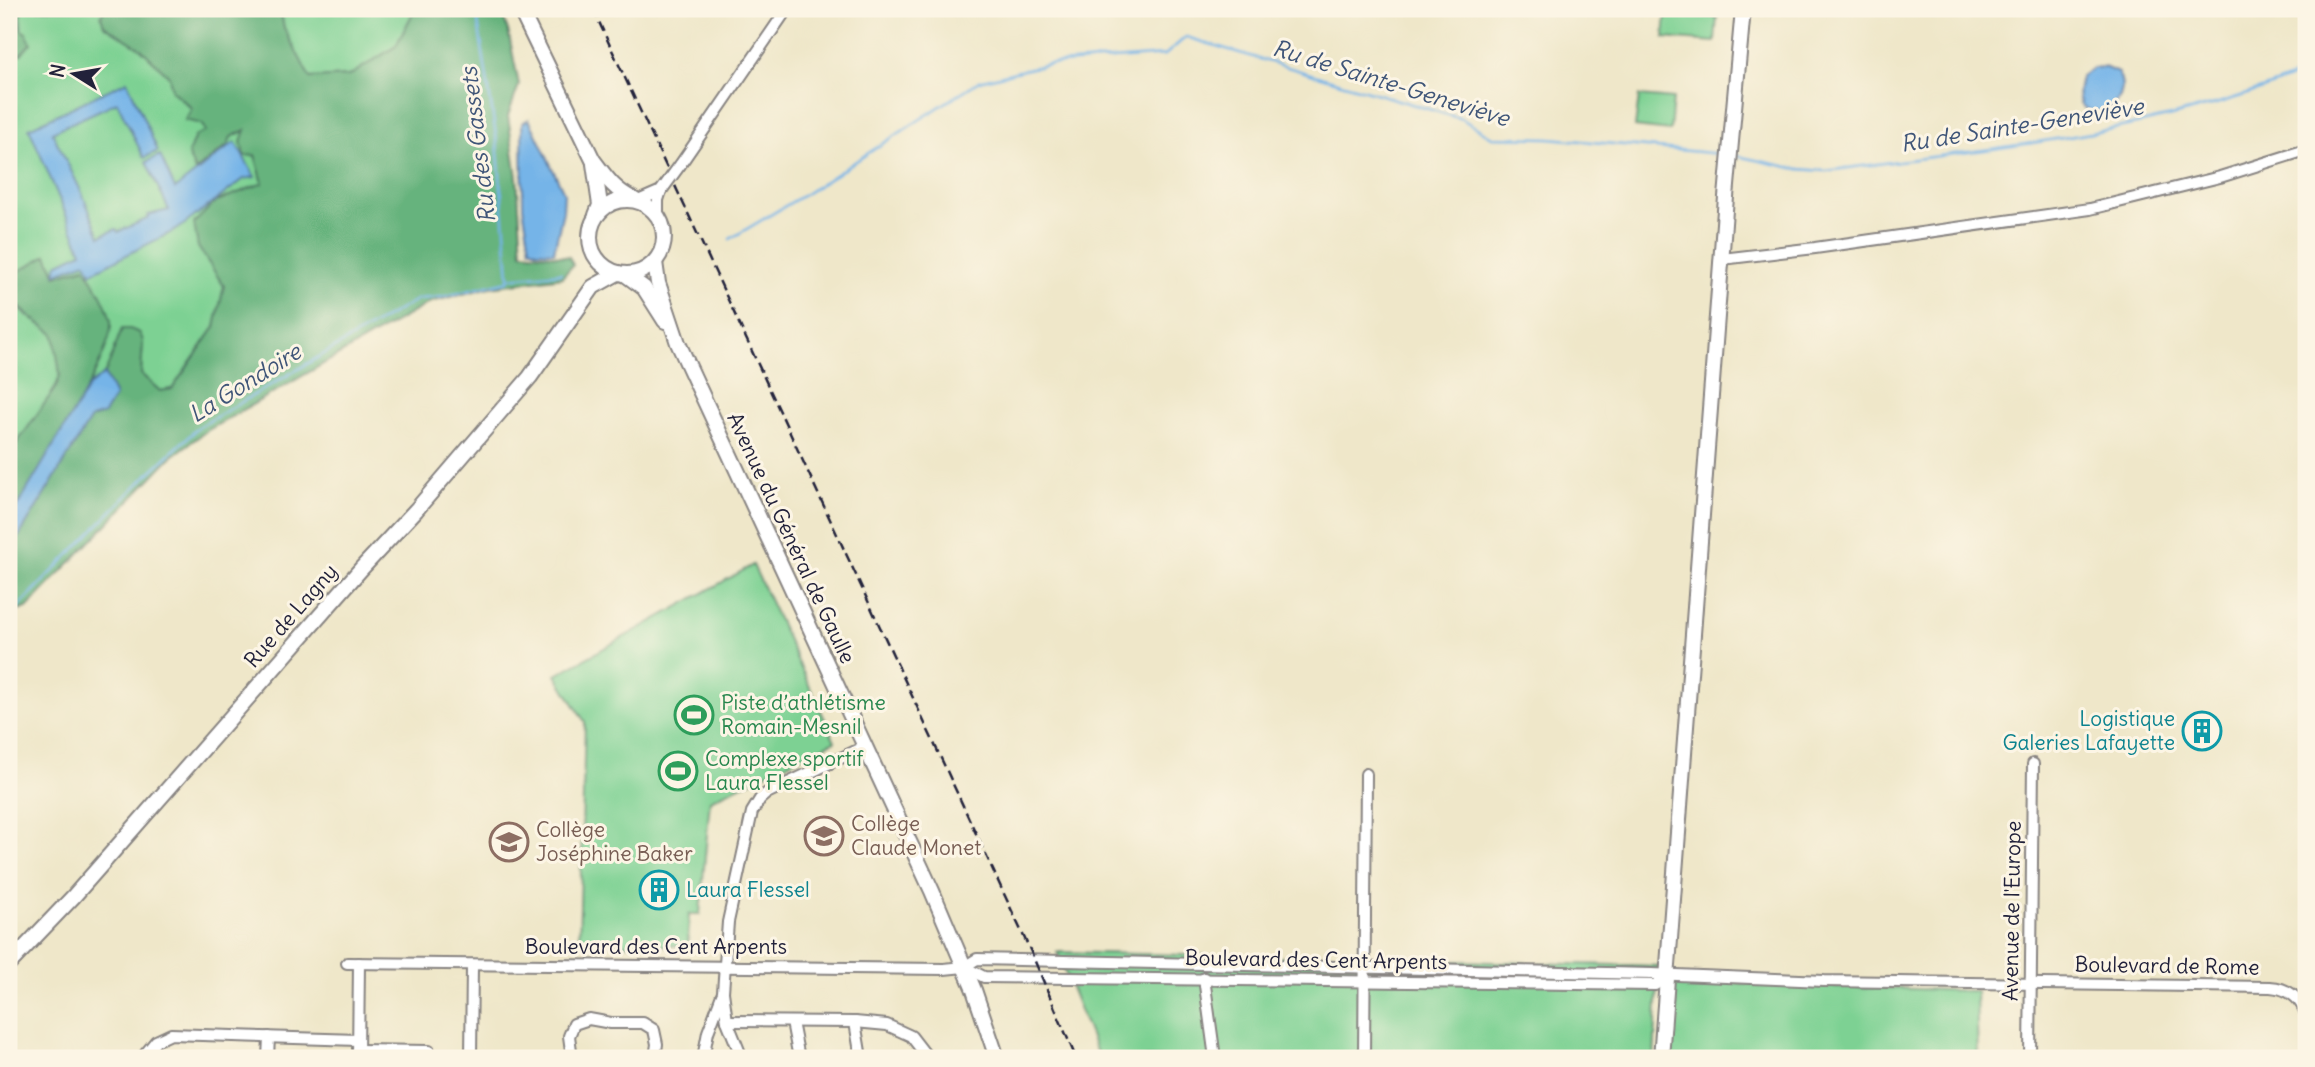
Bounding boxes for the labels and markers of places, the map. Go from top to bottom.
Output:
place label: Piste d’athlétisme Romain-Mesnil [721,689,886,740]
sports icon: Piste d’athlétisme Romain-Mesnil [673,694,715,736]
place label: Logistique Galeries Lafayette [2002,705,2175,756]
building icon: Logistique Galeries Lafayette [2181,710,2223,752]
place label: Complexe sportif Laura Flessel [705,745,865,796]
sports icon: Complexe sportif Laura Flessel [657,750,699,792]
place label: Collège Claude Monet [851,810,981,861]
school or university icon: Collège Claude Monet [803,815,845,857]
place label: Collège Joséphine Baker [536,816,693,867]
school or university icon: Collège Joséphine Baker [488,821,530,863]
building icon: Laura Flessel [638,869,680,911]
place label: Laura Flessel [686,876,810,903]

